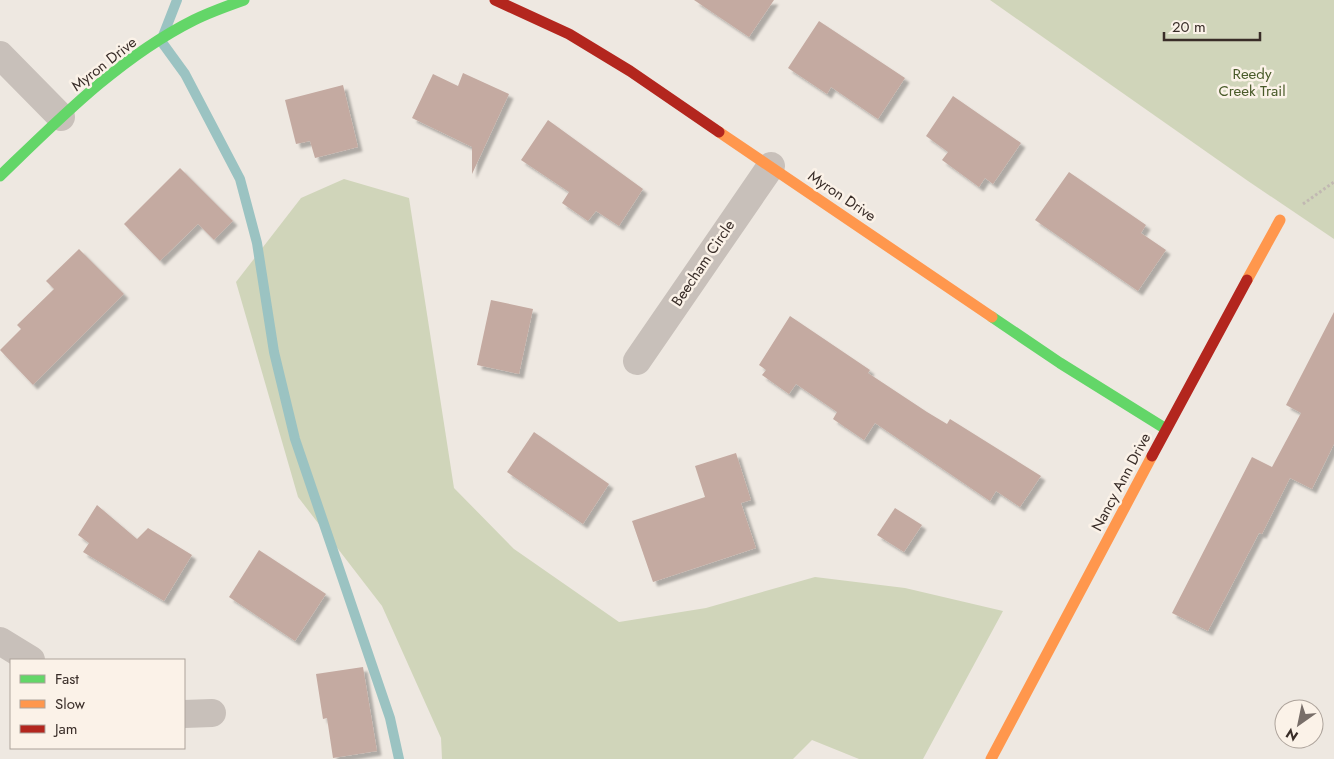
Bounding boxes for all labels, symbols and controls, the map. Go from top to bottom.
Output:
scale bar [1164,10,1260,42]
text: 20 m [1172,16,1206,38]
street label: Myron Drive [67,31,142,97]
park label: Reedy Creek Trail [1218,63,1286,102]
street label: Myron Drive [804,165,881,227]
street label: Beecham Circle [666,215,740,310]
street label: Nancy Ann Drive [1086,429,1156,535]
legend [10,659,185,749]
text: Fast [55,668,79,690]
text: Slow [55,693,86,715]
north arrow [1274,699,1324,749]
text: Jam [53,718,78,740]
text: N [1282,723,1302,746]

